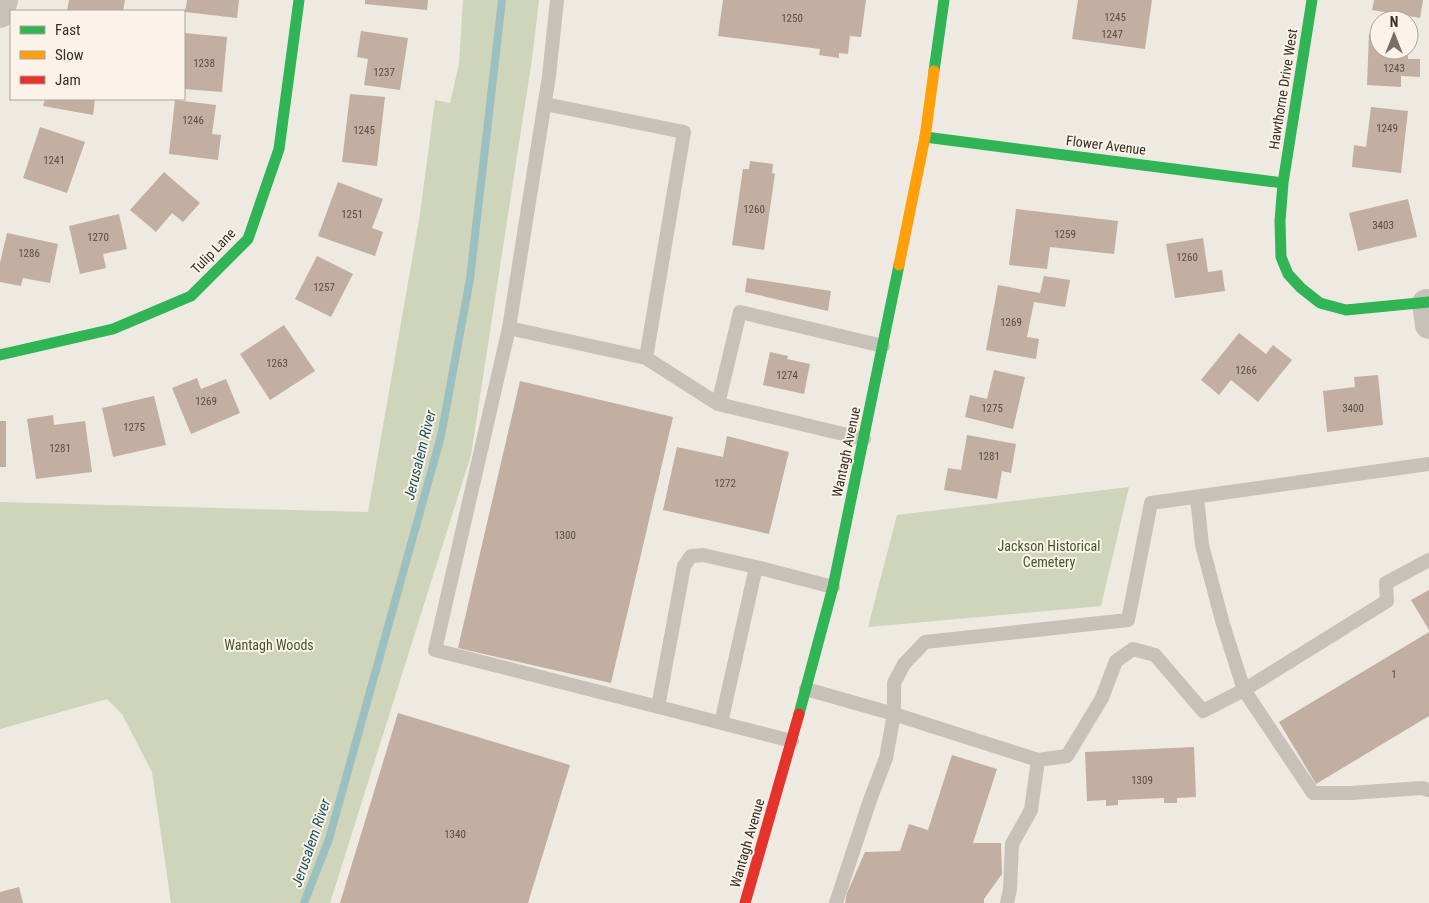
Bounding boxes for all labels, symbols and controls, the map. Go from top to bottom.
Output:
legend [10,10,185,100]
north arrow [1369,10,1419,60]
house number: 1245 [1104,11,1126,24]
house number: 1250 [781,12,803,25]
text: N [1390,14,1398,30]
text: Fast [55,21,80,39]
house number: 1247 [1101,28,1123,41]
street label: Hawthorne Drive West [1266,28,1300,150]
text: Slow [55,46,84,64]
house number: 1238 [193,57,215,70]
house number: 1243 [1383,62,1405,75]
house number: 1237 [373,66,395,79]
text: Jam [55,71,81,89]
house number: 1246 [182,114,204,127]
house number: 1249 [1376,122,1398,135]
house number: 1245 [353,124,375,137]
street label: Flower Avenue [1065,132,1147,158]
house number: 1241 [43,154,65,167]
house number: 1260 [743,203,765,216]
house number: 1251 [341,208,363,221]
house number: 3403 [1372,219,1394,232]
street label: Tulip Lane [188,225,239,277]
house number: 1259 [1054,228,1076,241]
house number: 1270 [87,231,109,244]
house number: 1286 [18,247,40,260]
house number: 1260 [1176,251,1198,264]
house number: 1257 [313,281,335,294]
house number: 1269 [1000,316,1022,329]
house number: 1263 [266,357,288,370]
house number: 1266 [1235,364,1257,377]
house number: 1274 [776,369,798,382]
house number: 1269 [195,395,217,408]
house number: 1275 [981,402,1003,415]
house number: 3400 [1342,402,1364,415]
street label: Wantagh Avenue [829,405,863,499]
water label: Jerusalem River [400,408,440,502]
house number: 1275 [123,421,145,434]
house number: 1281 [49,442,71,455]
house number: 1281 [978,450,1000,463]
house number: 1272 [714,477,736,490]
house number: 1300 [554,529,576,542]
park label: Jackson Historical Cemetery [998,538,1100,570]
park label: Wantagh Woods [224,637,314,653]
house number: 1 [1391,668,1397,681]
house number: 1309 [1131,774,1153,787]
water label: Jerusalem River [288,796,335,889]
street label: Wantagh Avenue [727,796,767,889]
house number: 1340 [444,828,466,841]

